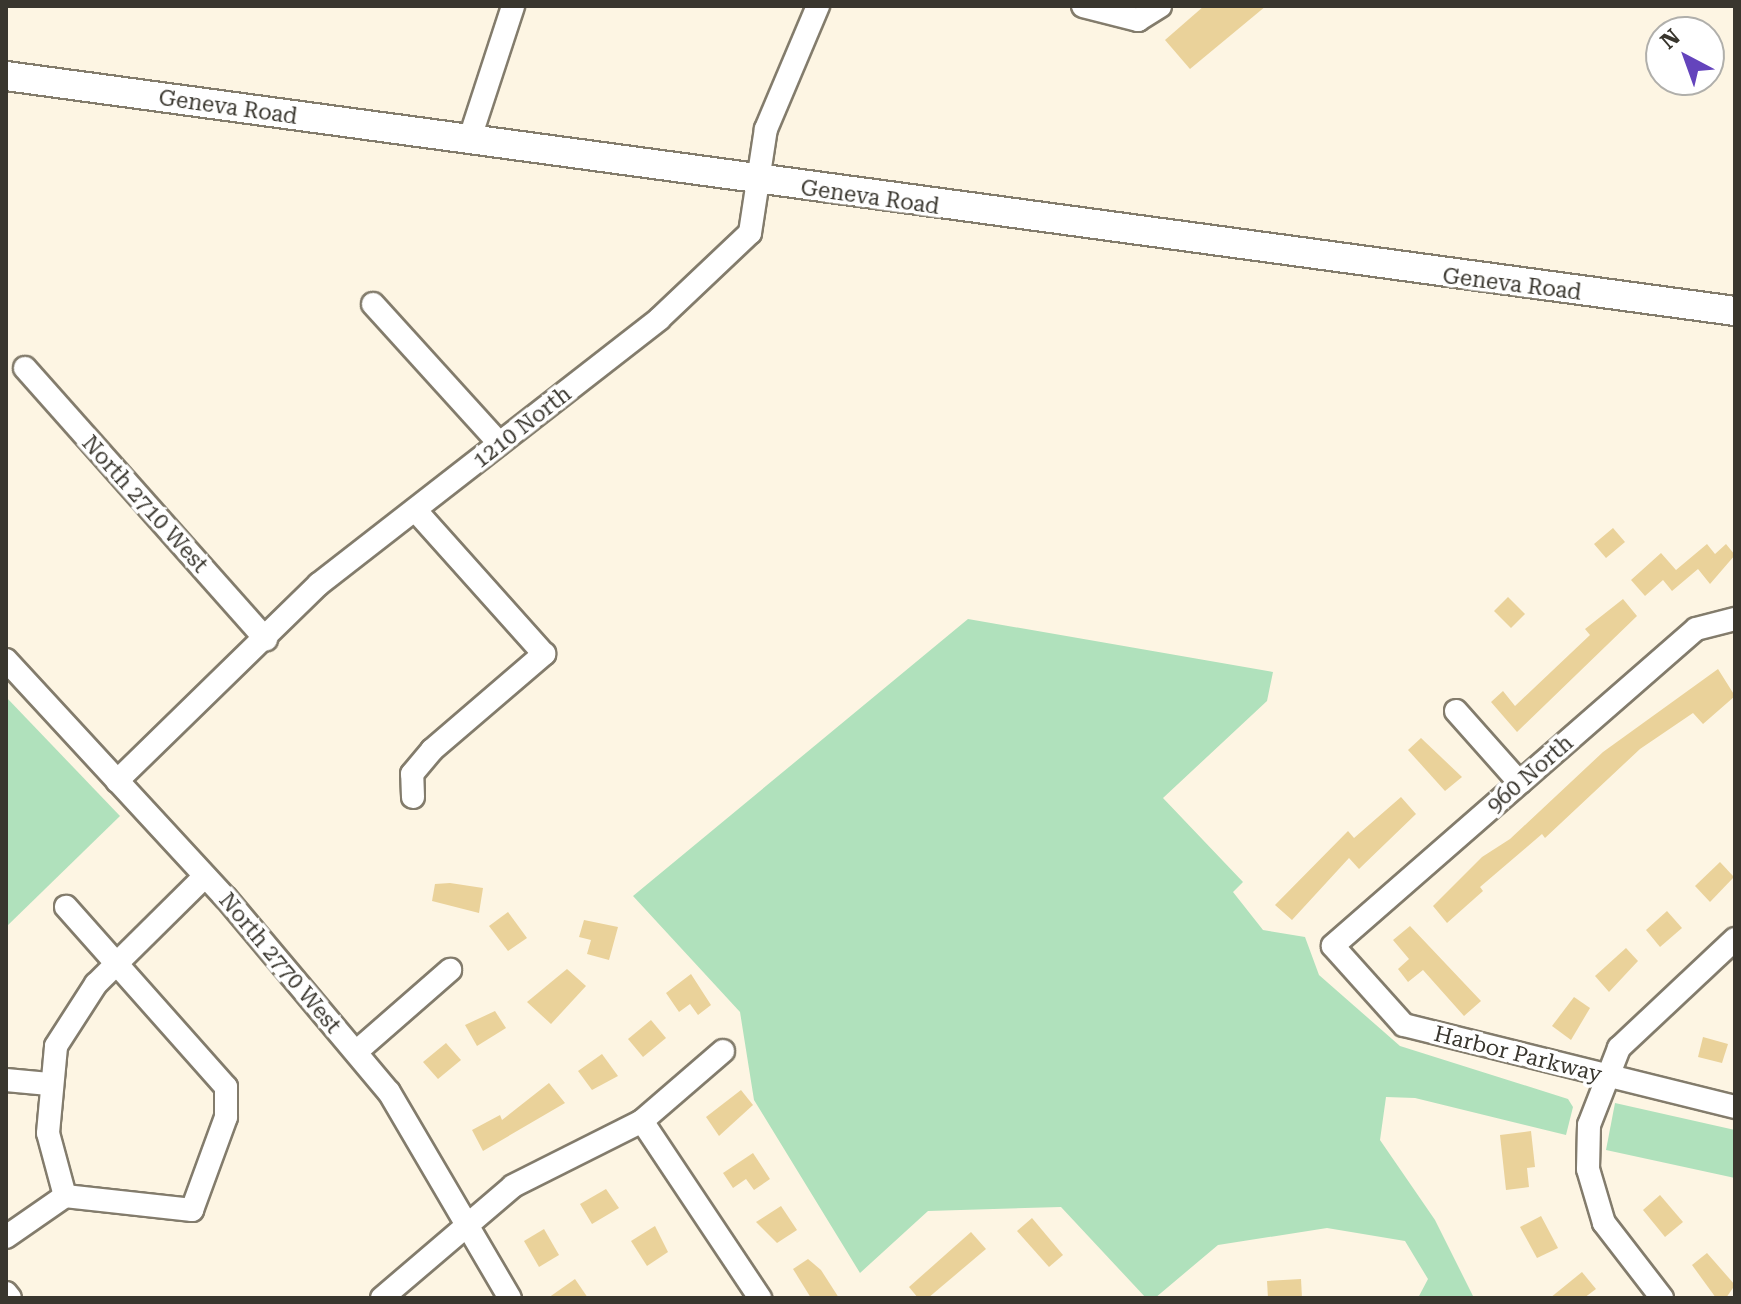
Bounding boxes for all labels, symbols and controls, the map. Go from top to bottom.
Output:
north arrow [1645,16,1725,96]
text: N [1656,24,1685,54]
street label: Geneva Road [157,84,299,130]
street label: Geneva Road [799,174,941,220]
street label: Geneva Road [1441,262,1583,306]
street label: 1210 North [468,380,576,474]
street label: North 2710 West [77,430,213,578]
street label: 960 North [1482,730,1578,818]
street label: North 2770 West [214,887,346,1039]
street label: Harbor Parkway [1431,1020,1605,1088]

